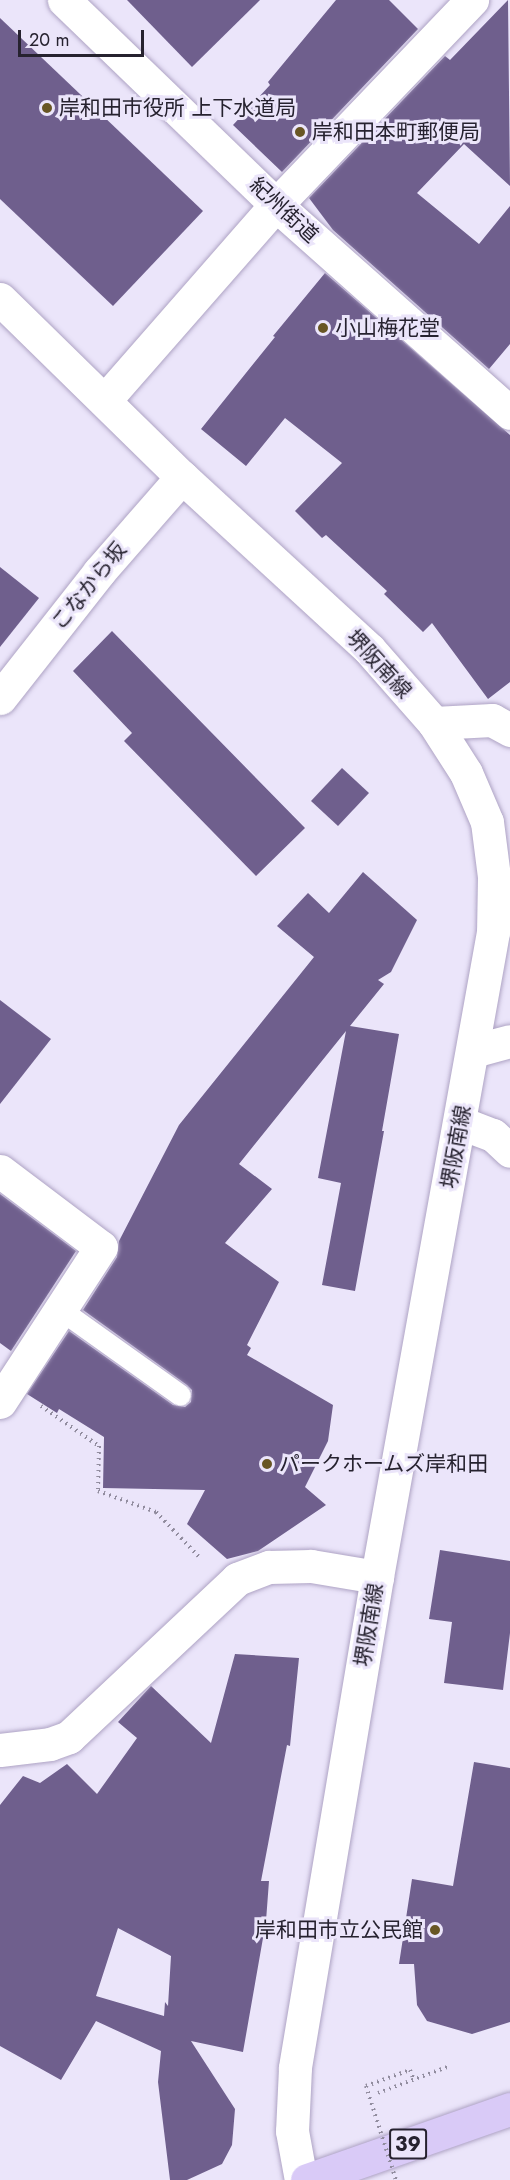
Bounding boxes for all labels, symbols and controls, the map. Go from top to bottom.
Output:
scale bar [21,18,147,56]
text: 20 m [29,27,69,53]
place label: 岸和田市役所 上下水道局 [59,95,296,121]
marker: 岸和田市役所 上下水道局 [40,101,54,115]
place label: 岸和田本町郵便局 [312,119,480,145]
marker: 岸和田本町郵便局 [293,125,307,139]
street label: 紀州街道 [245,172,323,248]
place label: 小山梅花堂 [335,315,440,341]
marker: 小山梅花堂 [316,321,330,335]
street label: こなから坂 [46,537,132,635]
street label: 堺阪南線 [341,625,417,703]
street label: 堺阪南線 [436,1103,476,1191]
place label: パークホームズ岸和田 [279,1451,489,1477]
marker: パークホームズ岸和田 [260,1457,274,1471]
street label: 堺阪南線 [350,1582,388,1668]
place label: 岸和田市立公民館 [255,1917,423,1943]
marker: 岸和田市立公民館 [428,1923,442,1937]
road number: 39 [388,2127,428,2161]

